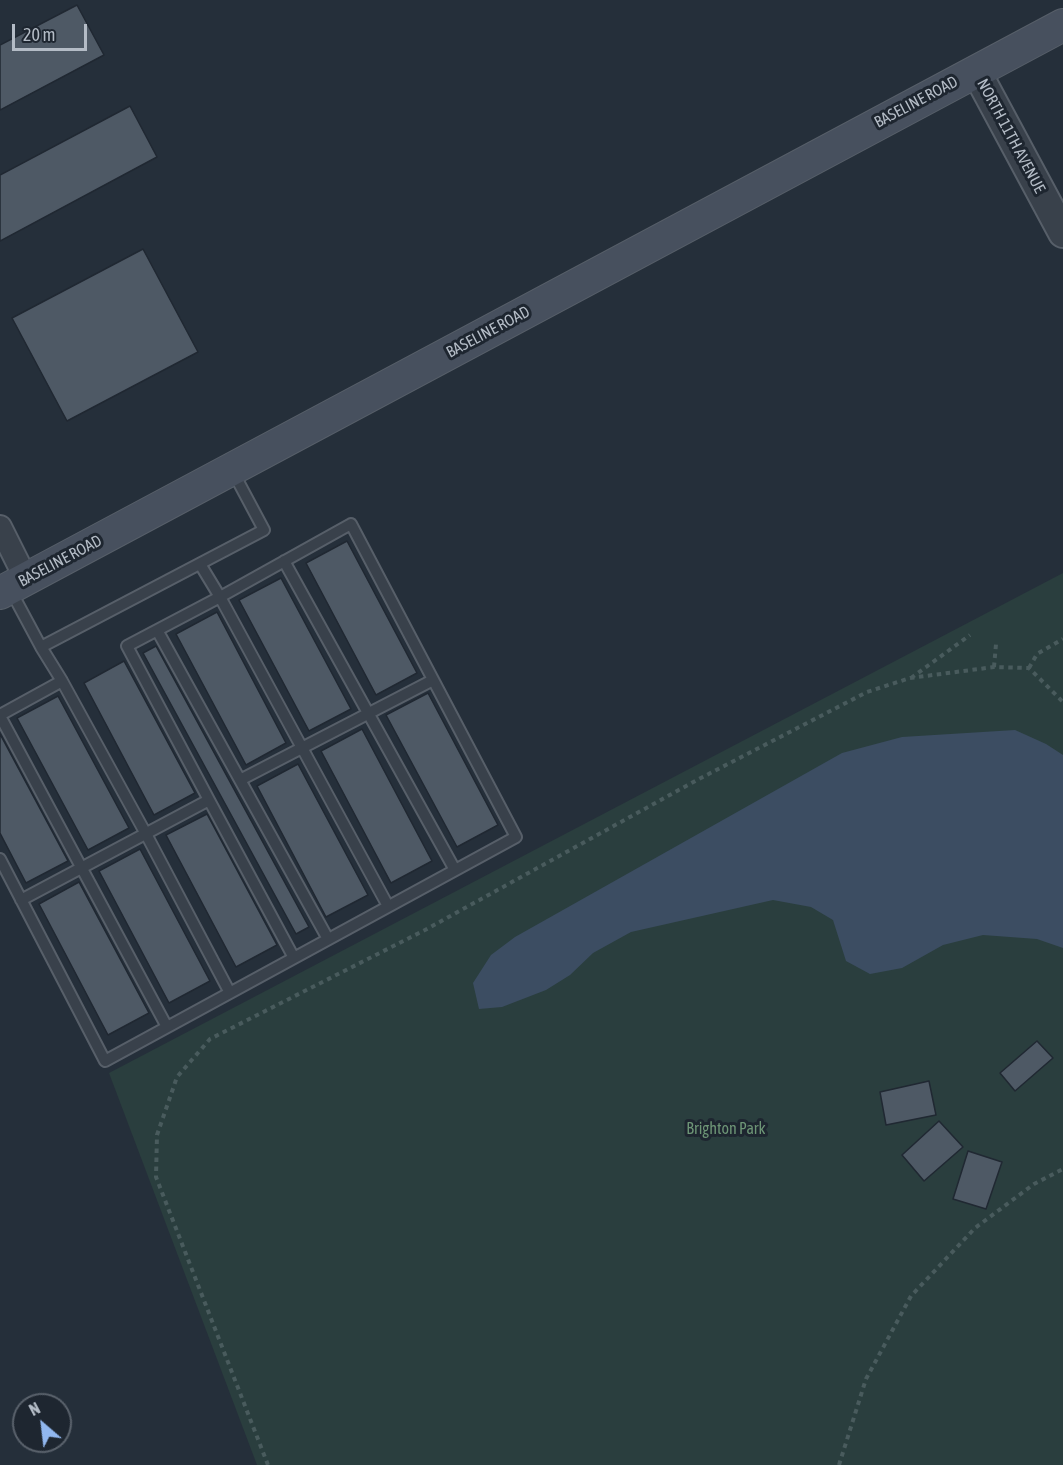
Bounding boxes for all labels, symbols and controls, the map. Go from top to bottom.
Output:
scale bar [15,12,90,50]
text: 20 m [23,24,55,45]
street label: BASELINE ROAD [871,72,961,132]
street label: NORTH 11TH AVENUE [973,76,1049,196]
street label: BASELINE ROAD [443,302,533,362]
street label: BASELINE ROAD [15,531,105,591]
park label: Brighton Park [686,1119,766,1139]
north arrow [12,1393,72,1453]
text: N [26,1399,43,1419]

